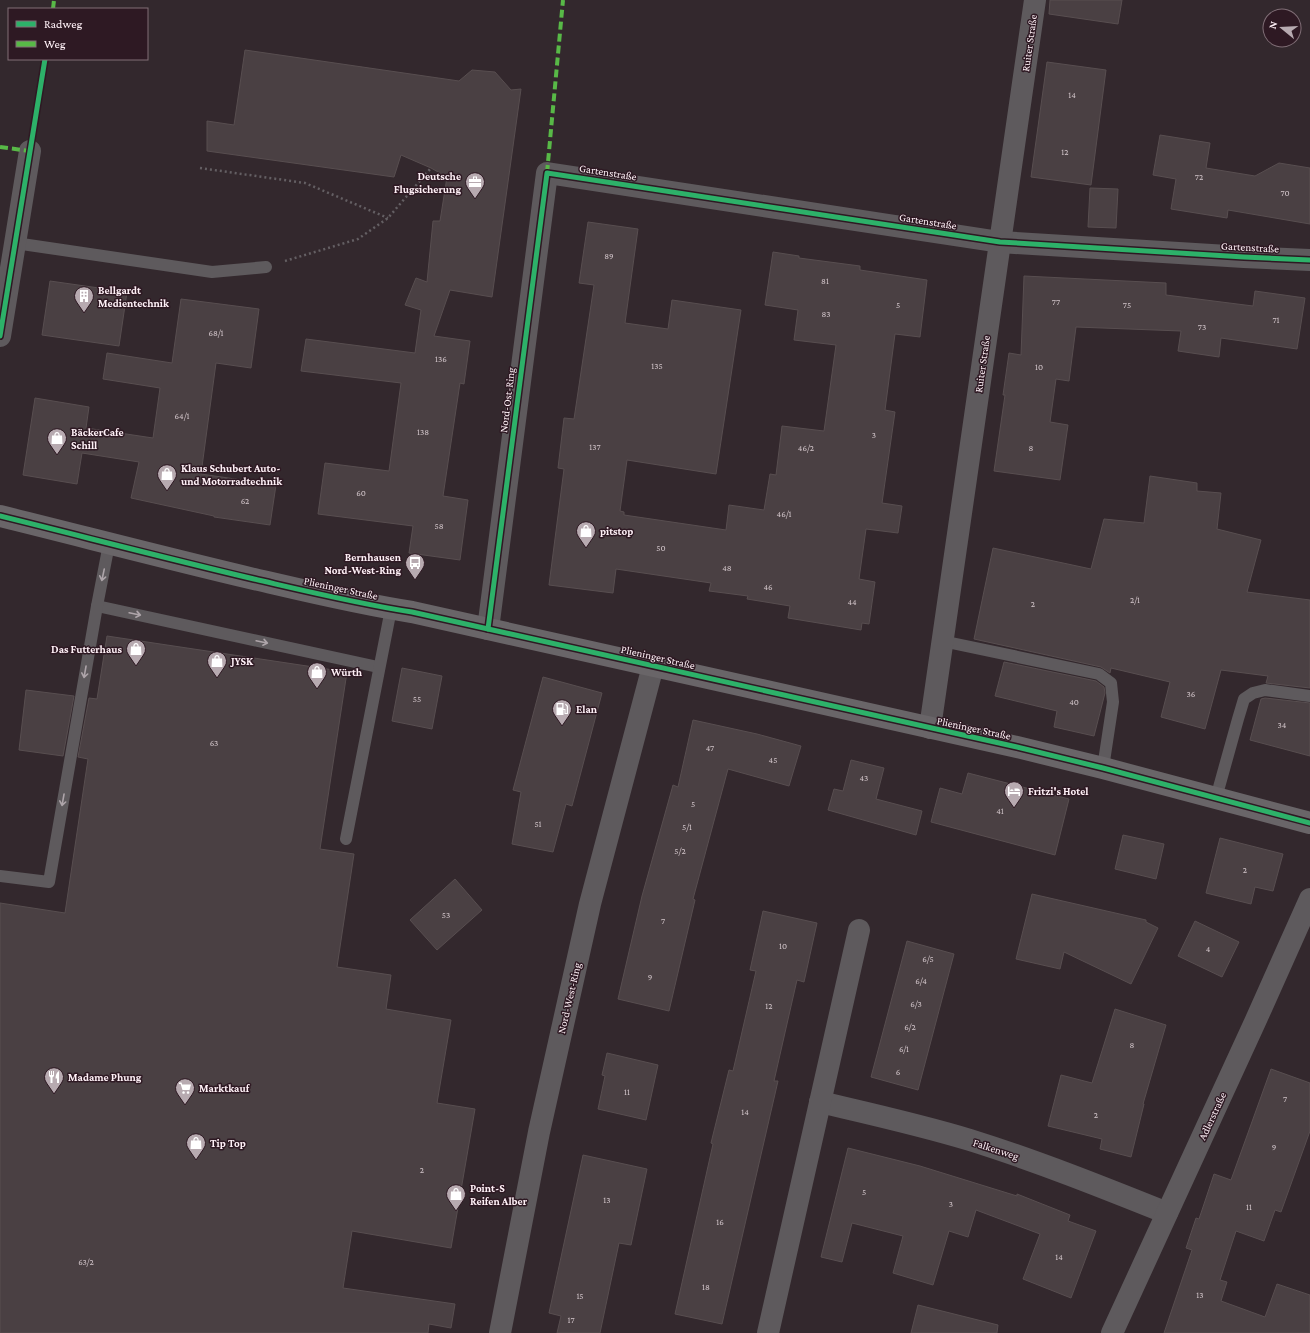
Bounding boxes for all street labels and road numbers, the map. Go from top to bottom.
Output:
street label: Ruiter Straße [1019,13,1039,72]
street label: Gartenstraße [578,162,638,182]
street label: Gartenstraße [898,211,958,231]
street label: Gartenstraße [1221,239,1279,255]
street label: Ruiter Straße [972,334,992,393]
street label: Nord-Ost-Ring [497,366,518,433]
street label: Plieninger Straße [303,574,379,603]
street label: Plieninger Straße [620,643,696,672]
street label: Plieninger Straße [936,714,1012,743]
street label: Nord-West-Ring [555,961,584,1035]
street label: Adlerstraße [1196,1090,1228,1142]
street label: Falkenweg [971,1136,1021,1163]

